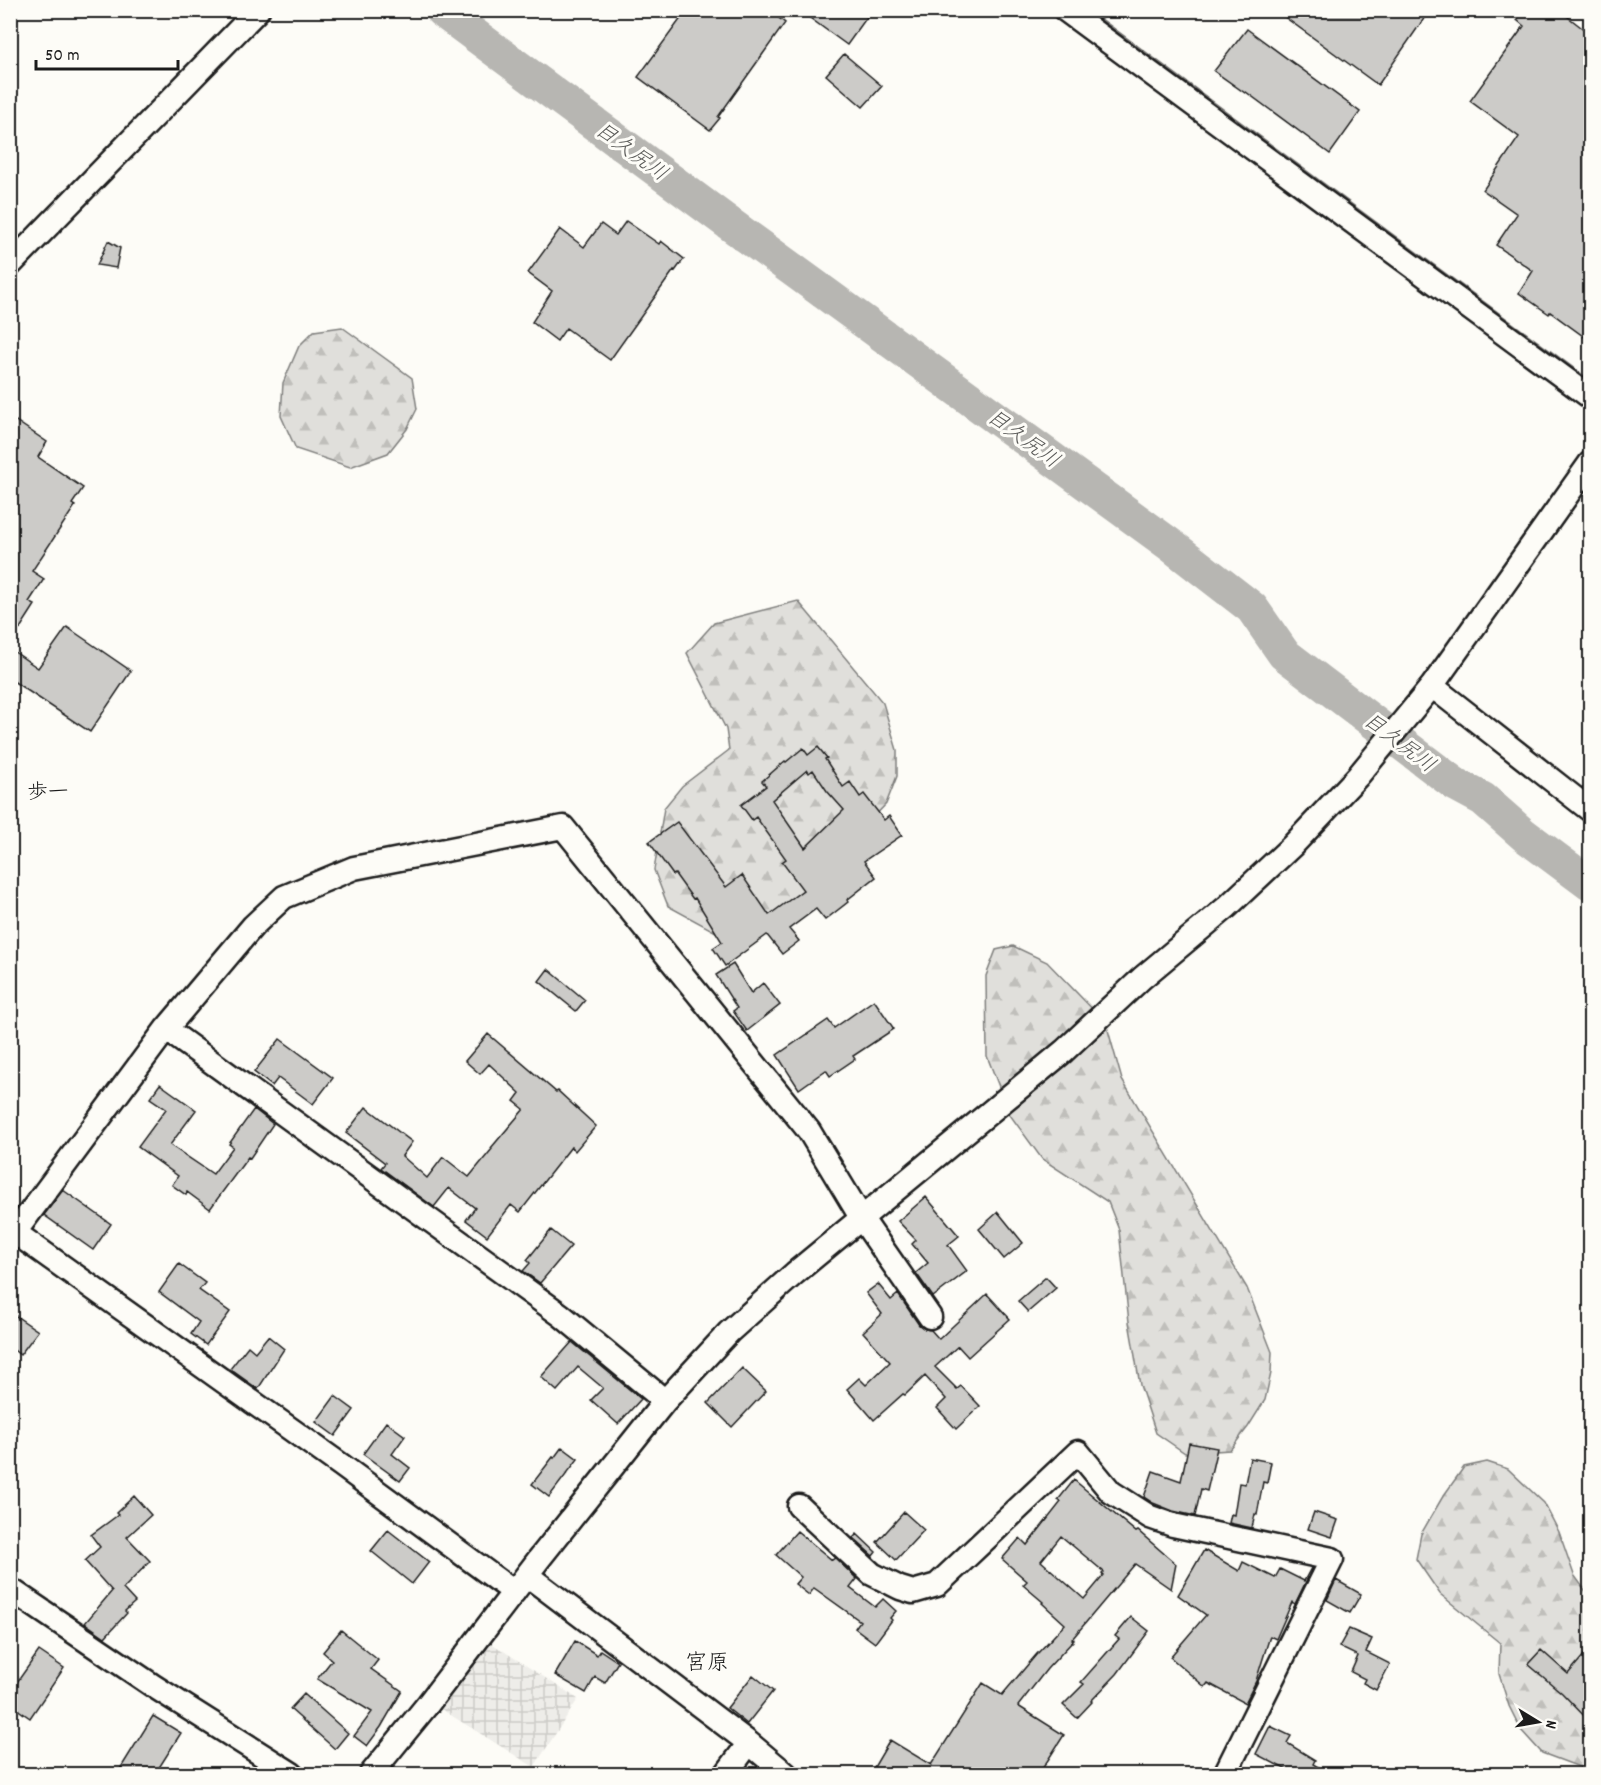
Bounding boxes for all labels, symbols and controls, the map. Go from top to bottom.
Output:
scale bar [36,33,178,71]
text: 50 m [45,44,80,69]
water label: 目久尻川 [587,117,673,190]
water label: 目久尻川 [979,404,1065,477]
water label: 目久尻川 [1356,707,1441,782]
district label: 歩一 [27,779,69,809]
district label: 宮原 [685,1649,729,1680]
north arrow [1508,1692,1568,1752]
text: N [1538,1718,1562,1731]

